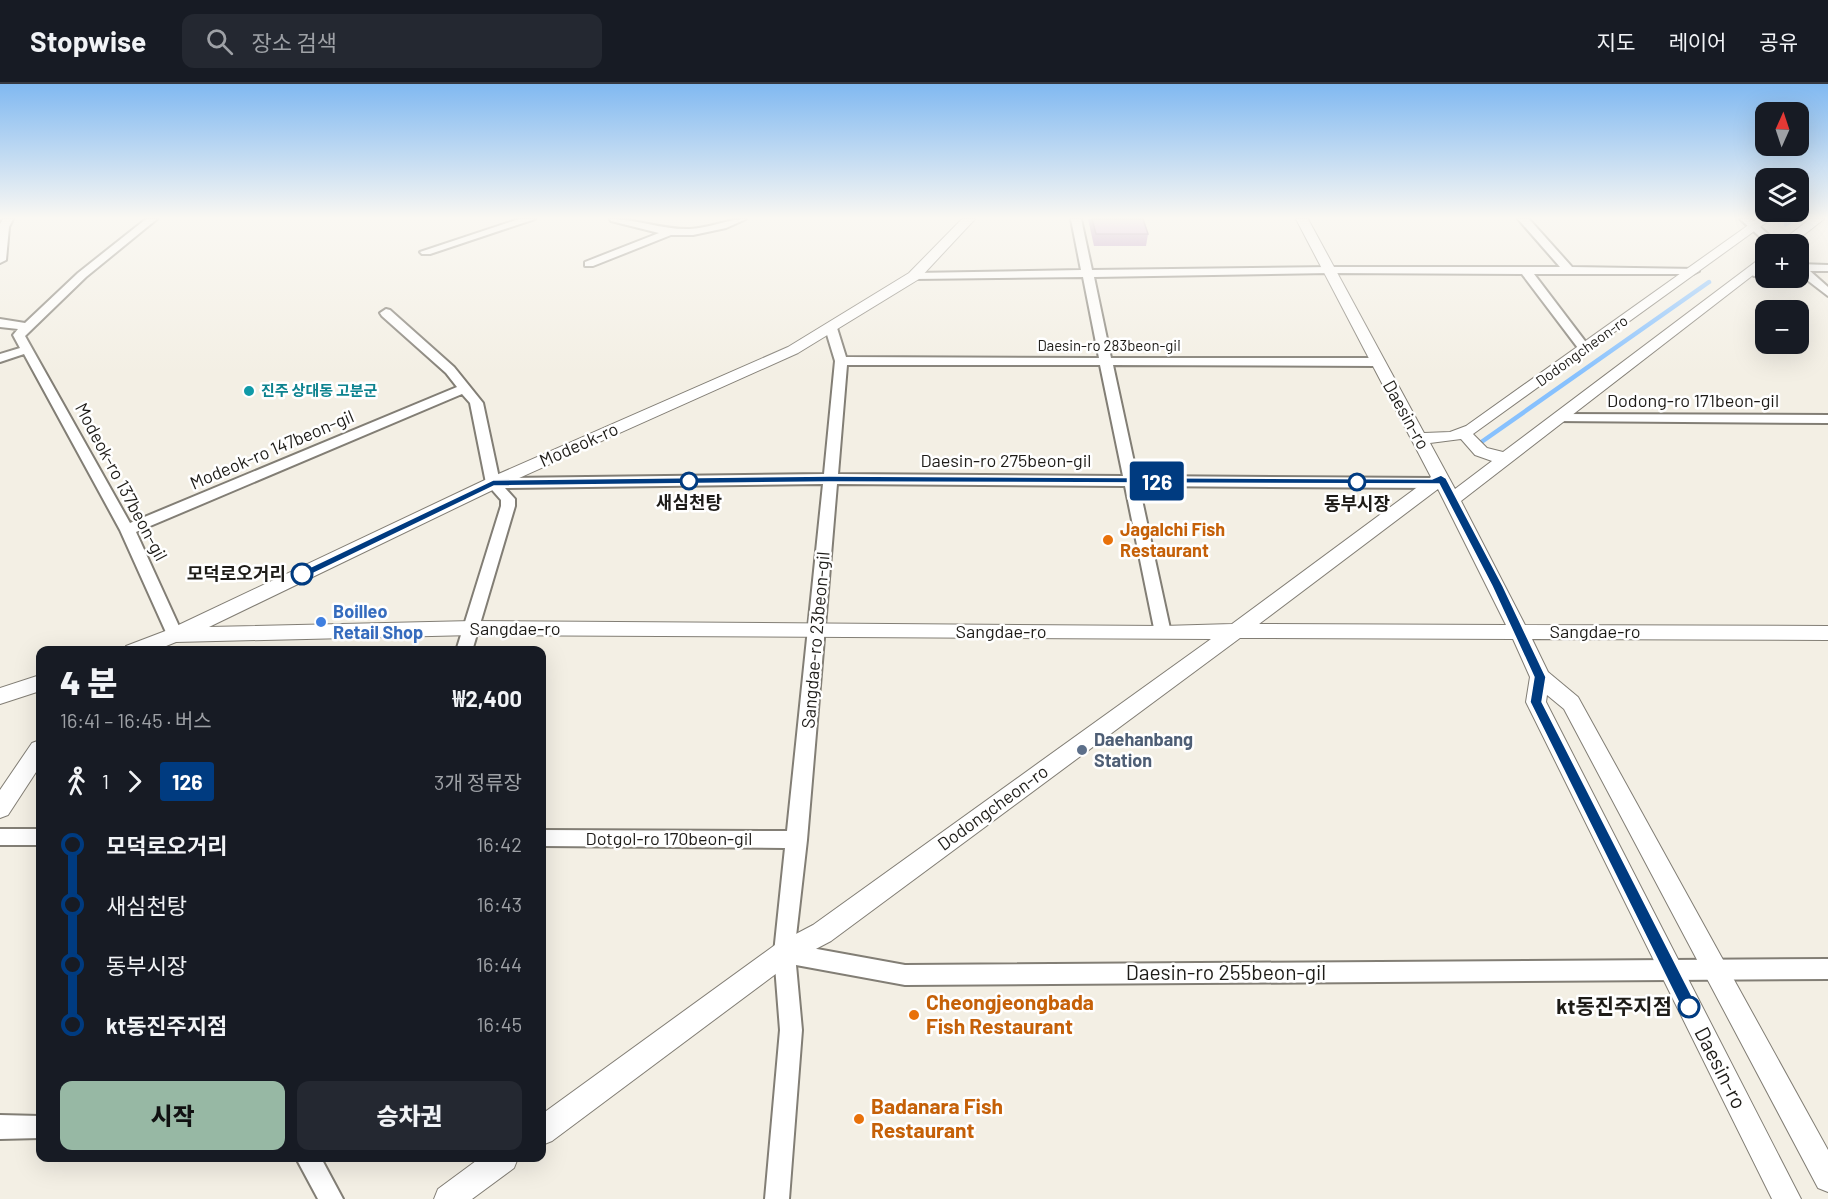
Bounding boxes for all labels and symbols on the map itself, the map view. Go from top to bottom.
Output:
north arrow [1755,102,1809,156]
street label: Dodongcheon-ro [1532,311,1631,390]
street label: Daesin-ro 283beon-gil [1037,336,1181,354]
street label: Daesin-ro [1379,376,1435,453]
place label: 진주 상대동 고분군 [261,381,378,399]
marker: 진주 상대동 고분군 [242,384,256,398]
street label: Dodong-ro 171beon-gil [1607,389,1779,411]
street label: Modeok-ro 137beon-gil [71,399,173,564]
street label: Modeok-ro 147beon-gil [186,405,357,494]
street label: Modeok-ro [536,417,621,471]
street label: Daesin-ro 275beon-gil [921,449,1091,471]
line badge: 126 [1122,462,1192,500]
marker: 새심천탕 [680,472,698,490]
marker: 동부시장 [1348,473,1366,491]
place label: 새심천탕 [656,491,723,513]
place label: 동부시장 [1324,492,1391,514]
place label: Jagalchi Fish Restaurant [1120,518,1225,561]
marker: Jagalchi Fish Restaurant [1101,533,1115,547]
street label: Sangdae-ro 23beon-gil [796,551,834,729]
place label: 모덕로오거리 [187,562,286,584]
marker: 모덕로오거리 [291,563,313,585]
place label: Boilleo Retail Shop [333,600,423,643]
marker: Boilleo Retail Shop [314,615,328,629]
street label: Sangdae-ro [470,617,561,639]
street label: Sangdae-ro [956,620,1047,642]
street label: Sangdae-ro [1550,620,1641,642]
place label: Daehanbang Station [1094,728,1193,771]
marker: Daehanbang Station [1075,743,1089,757]
street label: Dodongcheon-ro [933,760,1052,855]
street label: Dotgol-ro 170beon-gil [586,827,752,849]
street label: Daesin-ro 255beon-gil [1126,959,1326,984]
place label: Cheongjeongbada Fish Restaurant [926,989,1094,1038]
place label: kt동진주지점 [1556,993,1672,1018]
marker: kt동진주지점 [1678,996,1700,1018]
marker: Cheongjeongbada Fish Restaurant [907,1008,921,1022]
street label: Daesin-ro [1690,1022,1753,1112]
place label: Badanara Fish Restaurant [871,1093,1003,1142]
marker: Badanara Fish Restaurant [852,1112,866,1126]

